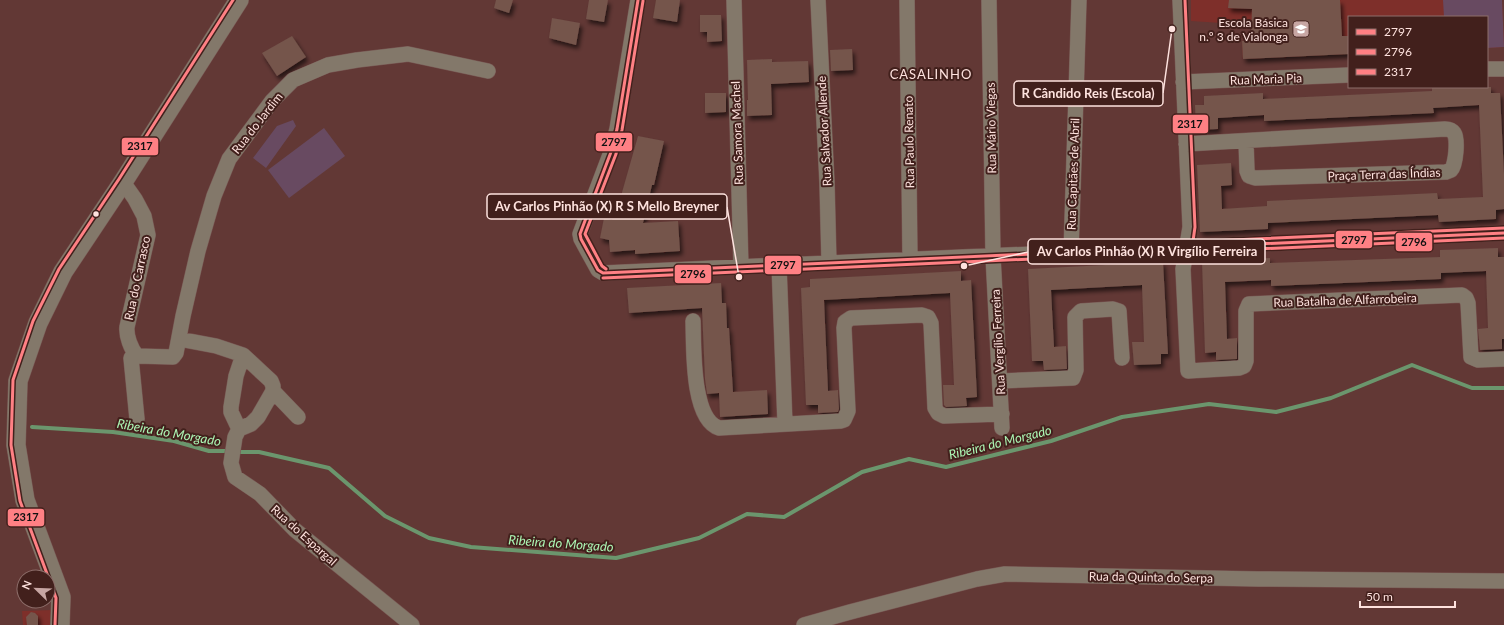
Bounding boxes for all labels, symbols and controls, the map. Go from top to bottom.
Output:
place label: Escola Básica n.º 3 de Vialonga [1199,15,1288,44]
legend [1348,16,1488,88]
school or university icon: Escola Básica n.º 3 de Vialonga [1291,19,1311,39]
text: 2797 [1384,24,1412,39]
text: 2796 [1384,44,1412,59]
text: 2317 [1384,64,1412,79]
district label: CASALINHO [890,66,972,82]
street label: Rua Maria Pia [1230,70,1302,88]
street label: Rua Salvador Allende [814,75,834,187]
street label: Rua Samora Machel [728,81,746,185]
callout: R Cândido Reis (Escola) [1014,81,1163,106]
street label: Rua Mário Viegas [983,82,999,174]
text: R Cândido Reis (Escola) [1021,85,1155,101]
street label: Rua do Jardim [228,89,286,157]
street label: Rua Paulo Renato [901,95,917,188]
line badge: 2317 [1172,114,1209,134]
text: 2317 [1177,117,1203,130]
street label: Rua Capitães de Abril [1064,118,1082,230]
line badge: 2797 [595,132,633,152]
text: 2797 [601,135,627,148]
line badge: 2317 [121,137,159,156]
text: 2317 [127,139,153,152]
street label: Praça Terra das Índias [1327,165,1441,183]
callout: Av Carlos Pinhão (X) R S Mello Breyner [487,194,727,219]
text: Av Carlos Pinhão (X) R S Mello Breyner [494,198,719,214]
unlabelled marker [91,209,101,219]
line badge: 2797 [1335,230,1373,249]
line badge: 2796 [1395,232,1433,252]
text: 2797 [1341,233,1367,246]
street label: Rua do Carrasco [121,234,153,322]
text: 2796 [1401,235,1427,248]
callout: Av Carlos Pinhão (X) R Virgílio Ferreira [1028,239,1265,264]
text: Av Carlos Pinhão (X) R Virgílio Ferreira [1036,243,1257,259]
line badge: 2797 [764,255,802,275]
text: 2797 [770,258,796,271]
line badge: 2796 [674,264,712,284]
text: 2796 [680,267,706,280]
street label: Rua Vergílio Ferreira [988,289,1008,395]
street label: Rua Batalha de Alfarrobeira [1273,290,1417,310]
water label: Ribeira do Morgado [116,415,223,449]
water label: Ribeira do Morgado [947,421,1053,463]
street label: Rua do Espargal [268,501,340,569]
line badge: 2317 [7,508,45,527]
text: 2317 [13,510,39,523]
water label: Ribeira do Morgado [508,531,614,555]
street label: Rua da Quinta do Serpa [1089,568,1213,586]
north arrow [16,569,56,609]
text: N [19,578,34,591]
scale bar [1360,583,1455,609]
text: 50 m [1366,589,1393,604]

